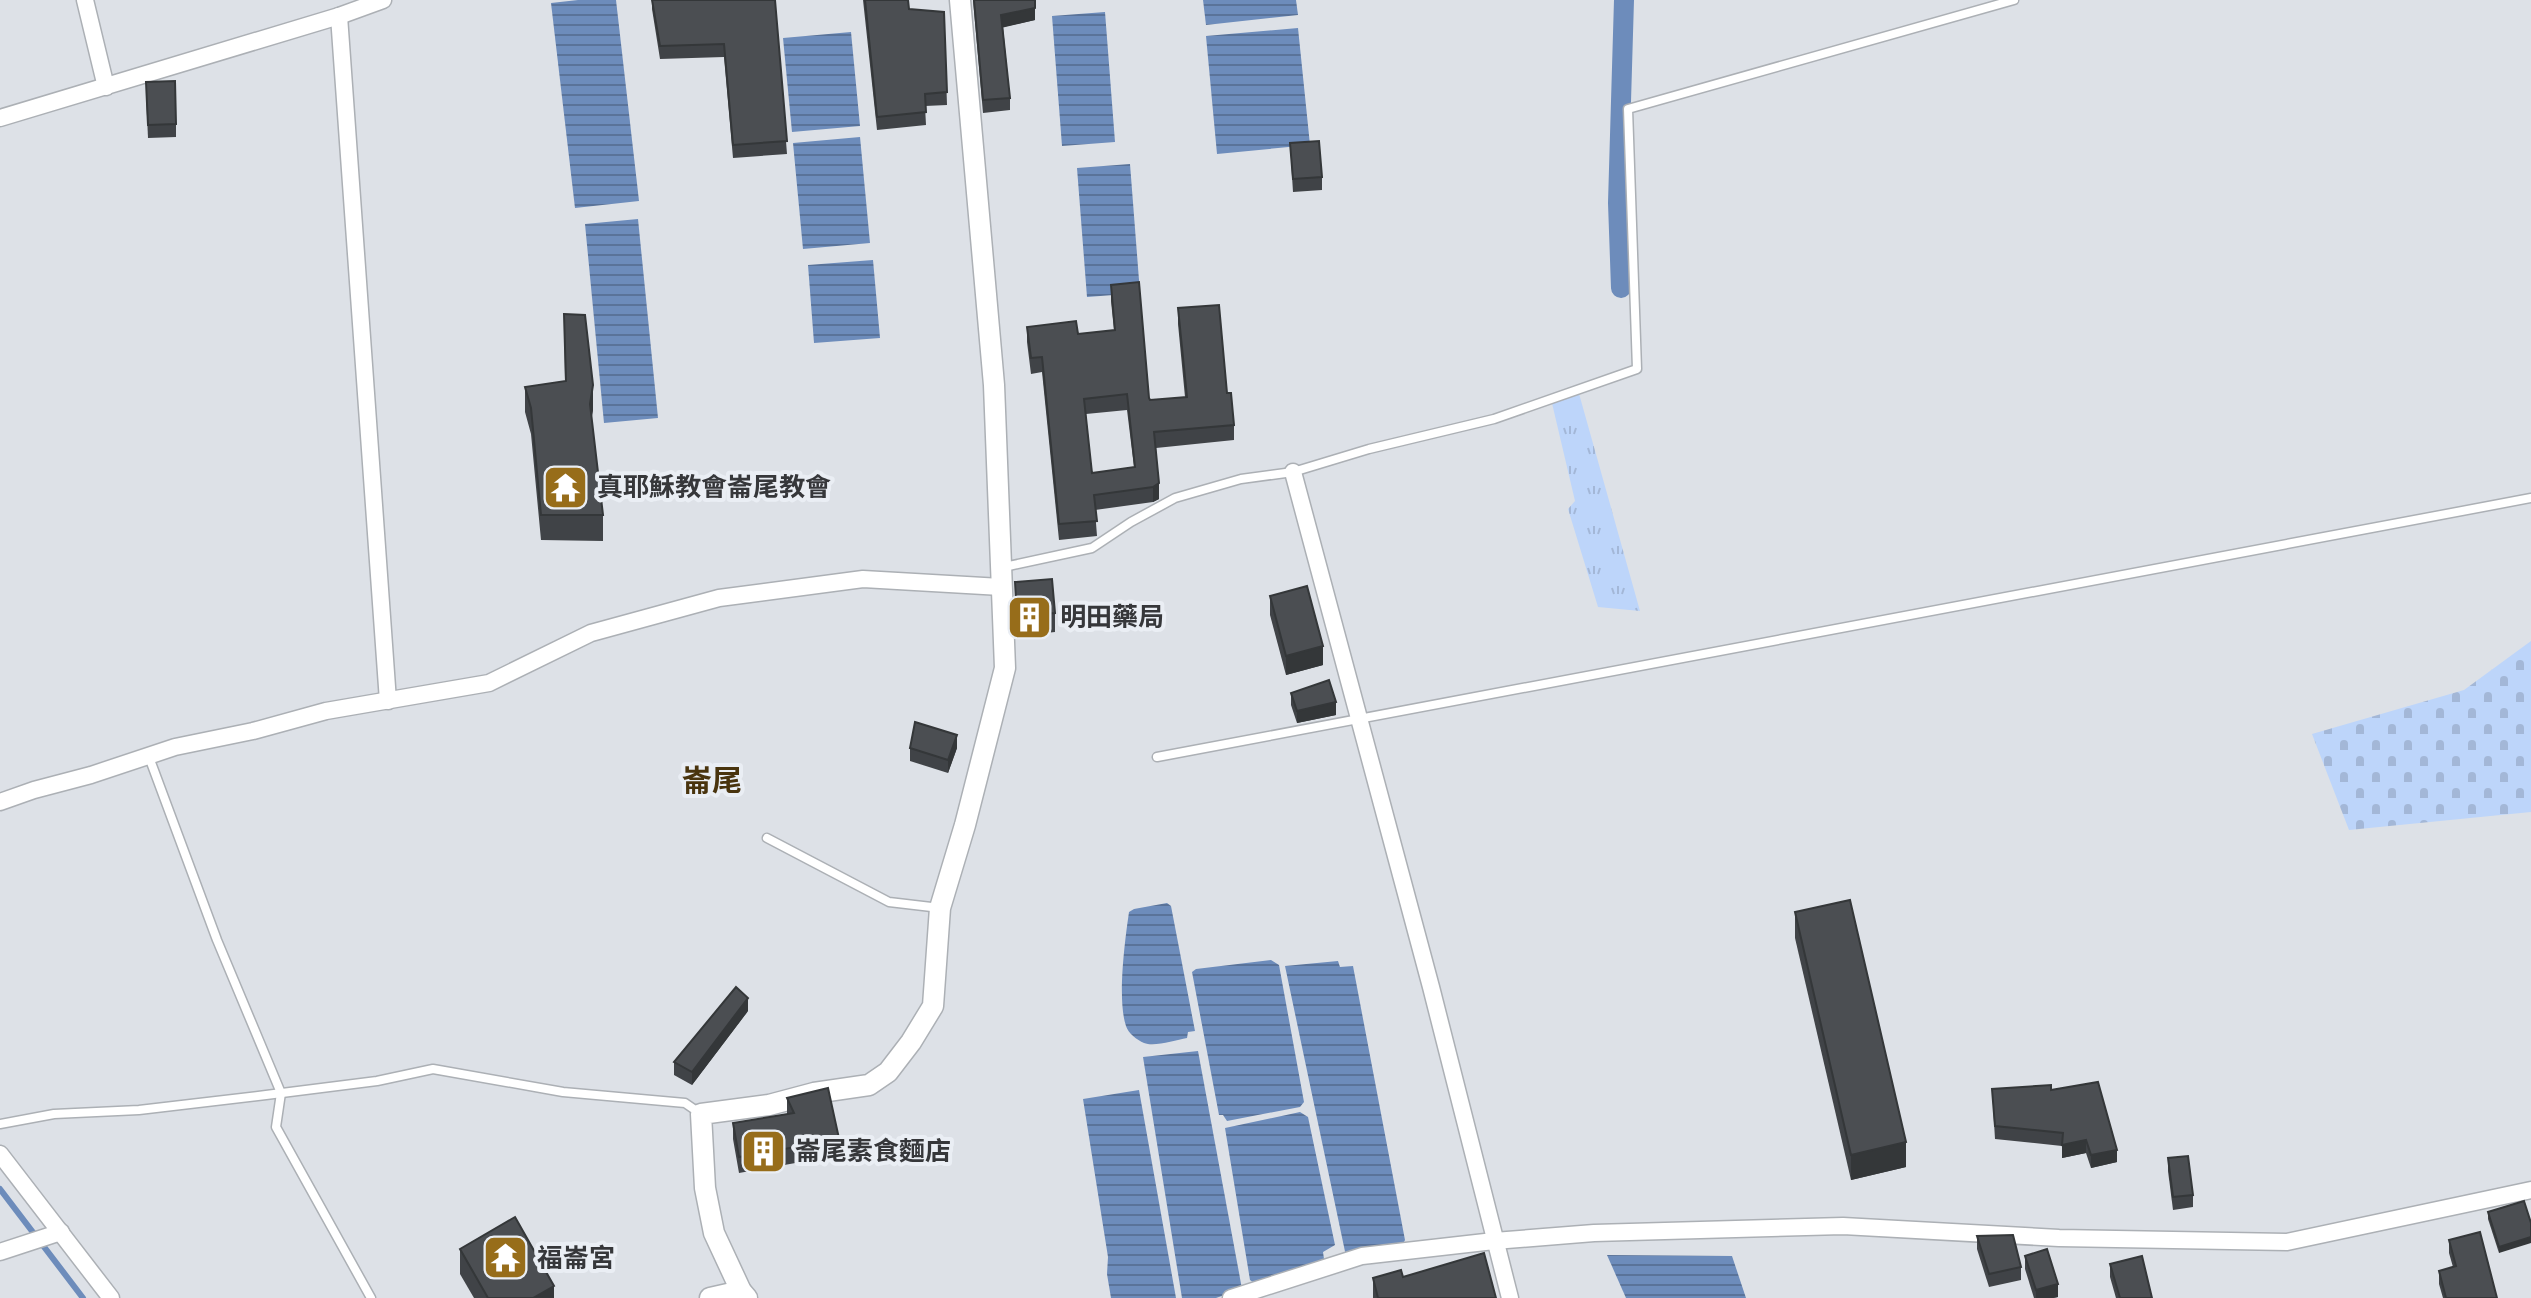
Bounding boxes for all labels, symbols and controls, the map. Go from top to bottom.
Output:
temple icon: 真耶穌教會崙尾教會 [542,463,590,511]
place label: 真耶穌教會崙尾教會 [597,469,831,506]
building icon: 明田藥局 [1005,593,1053,641]
place label: 明田藥局 [1060,599,1164,636]
district label: 崙尾 [682,760,742,803]
building icon: 崙尾素食麵店 [740,1127,788,1175]
place label: 崙尾素食麵店 [795,1133,951,1170]
temple icon: 福崙宮 [482,1234,530,1282]
place label: 福崙宮 [537,1240,615,1277]

